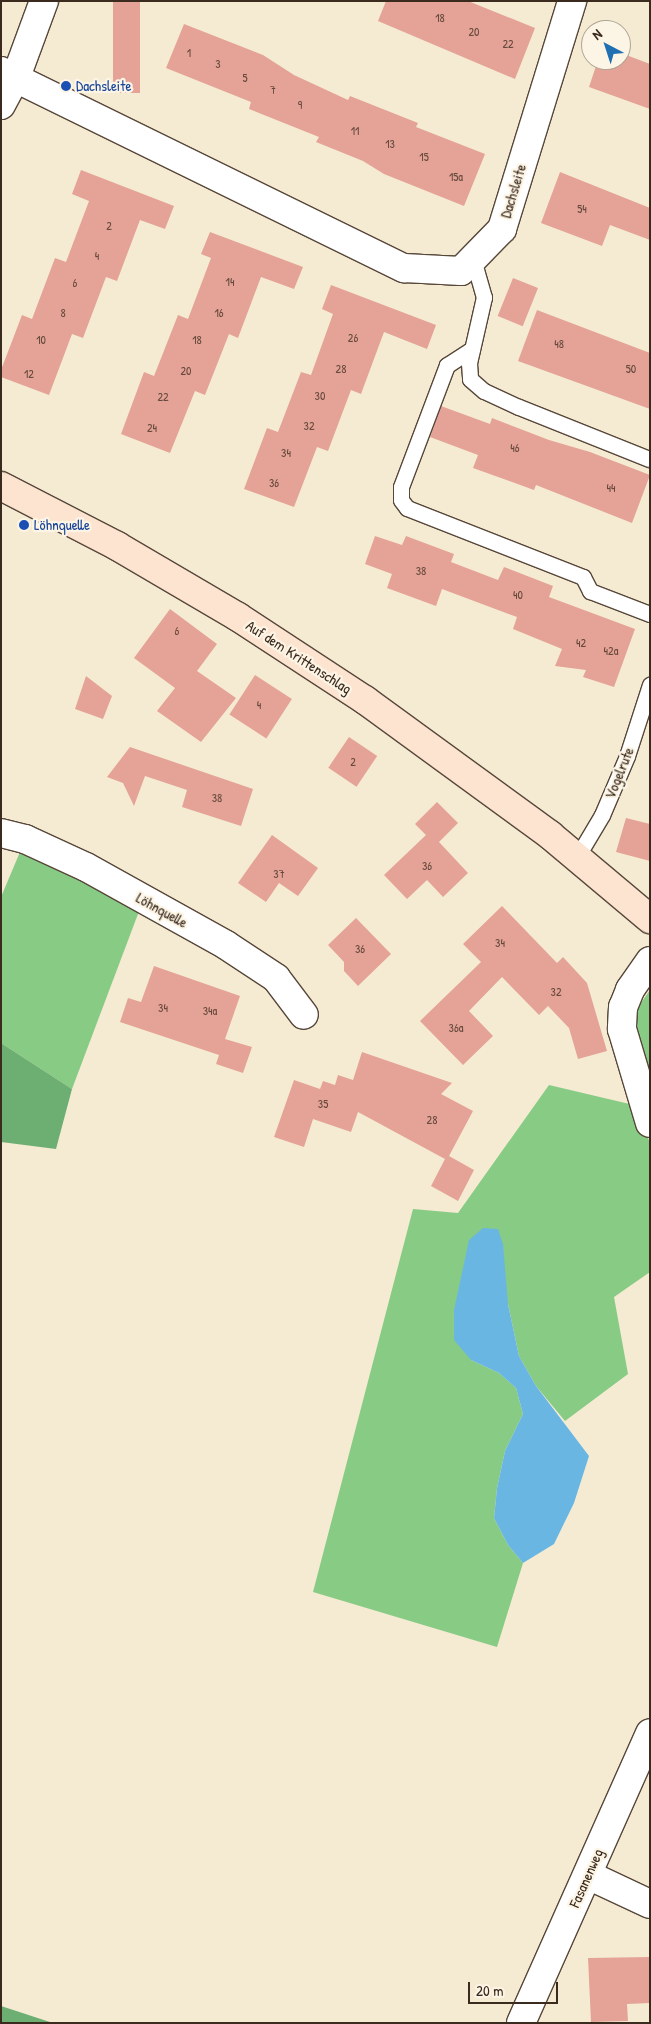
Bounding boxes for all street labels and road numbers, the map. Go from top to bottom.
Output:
street label: Dachsleite [496,162,530,220]
street label: Auf dem Krittenschlag [243,616,355,698]
street label: Vogelrute [601,745,637,801]
street label: Löhnquelle [133,889,191,931]
street label: Fasanenweg [565,1846,607,1910]

